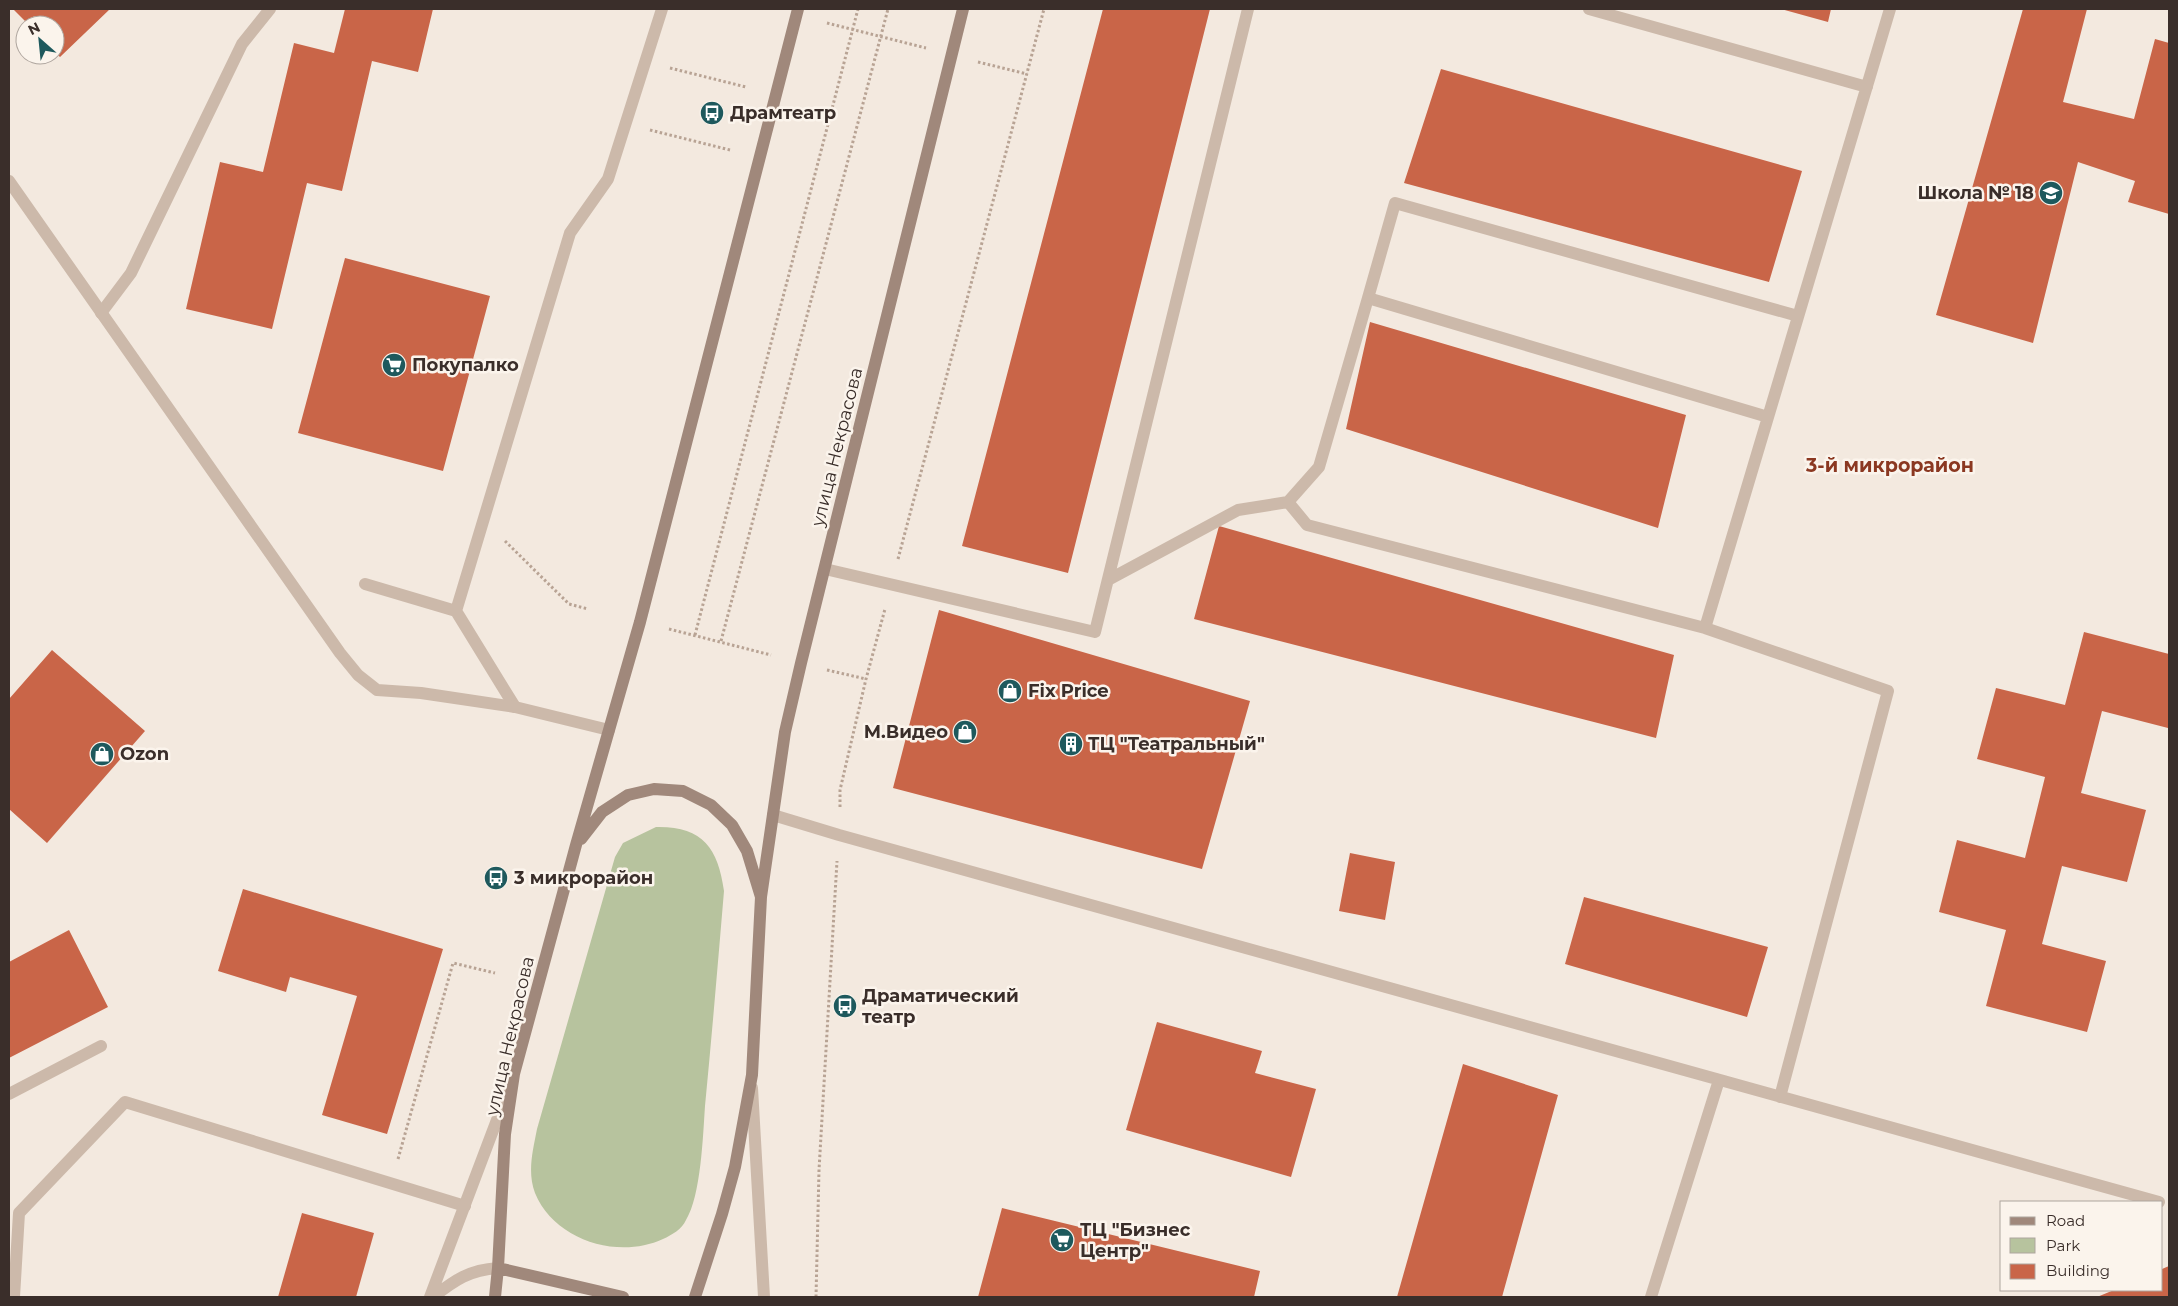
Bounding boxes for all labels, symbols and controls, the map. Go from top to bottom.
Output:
north arrow [15,15,65,65]
text: N [25,18,43,39]
bus stop icon: Драмтеатр [699,100,725,126]
place label: Драмтеатр [730,102,836,124]
school or university icon: Школа № 18 [2038,180,2064,206]
place label: Школа № 18 [1917,182,2034,204]
supermarket icon: Покупалко [381,352,407,378]
place label: Покупалко [412,354,519,376]
street label: улица Некрасова [806,365,867,530]
district label: 3-й микрорайон [1805,454,1974,477]
shop icon: Fix Price [997,678,1023,704]
place label: Fix Price [1028,680,1109,702]
shop icon: М.Видео [952,719,978,745]
place label: М.Видео [864,721,948,743]
building icon: ТЦ "Театральный" [1058,731,1084,757]
place label: ТЦ "Театральный" [1088,733,1265,755]
shop icon: Ozon [89,741,115,767]
place label: Ozon [120,743,169,765]
bus stop icon: 3 микрорайон [483,865,509,891]
place label: 3 микрорайон [513,867,653,889]
street label: улица Некрасова [481,954,539,1119]
place label: Драматический театр [862,985,1019,1028]
bus stop icon: Драматический театр [832,993,858,1019]
legend [2000,1201,2163,1291]
text: Road [2046,1211,2085,1230]
place label: ТЦ "Бизнес Центр" [1080,1219,1191,1262]
supermarket icon: ТЦ "Бизнес Центр" [1049,1227,1075,1253]
text: Park [2046,1236,2080,1255]
text: Building [2046,1261,2110,1280]

